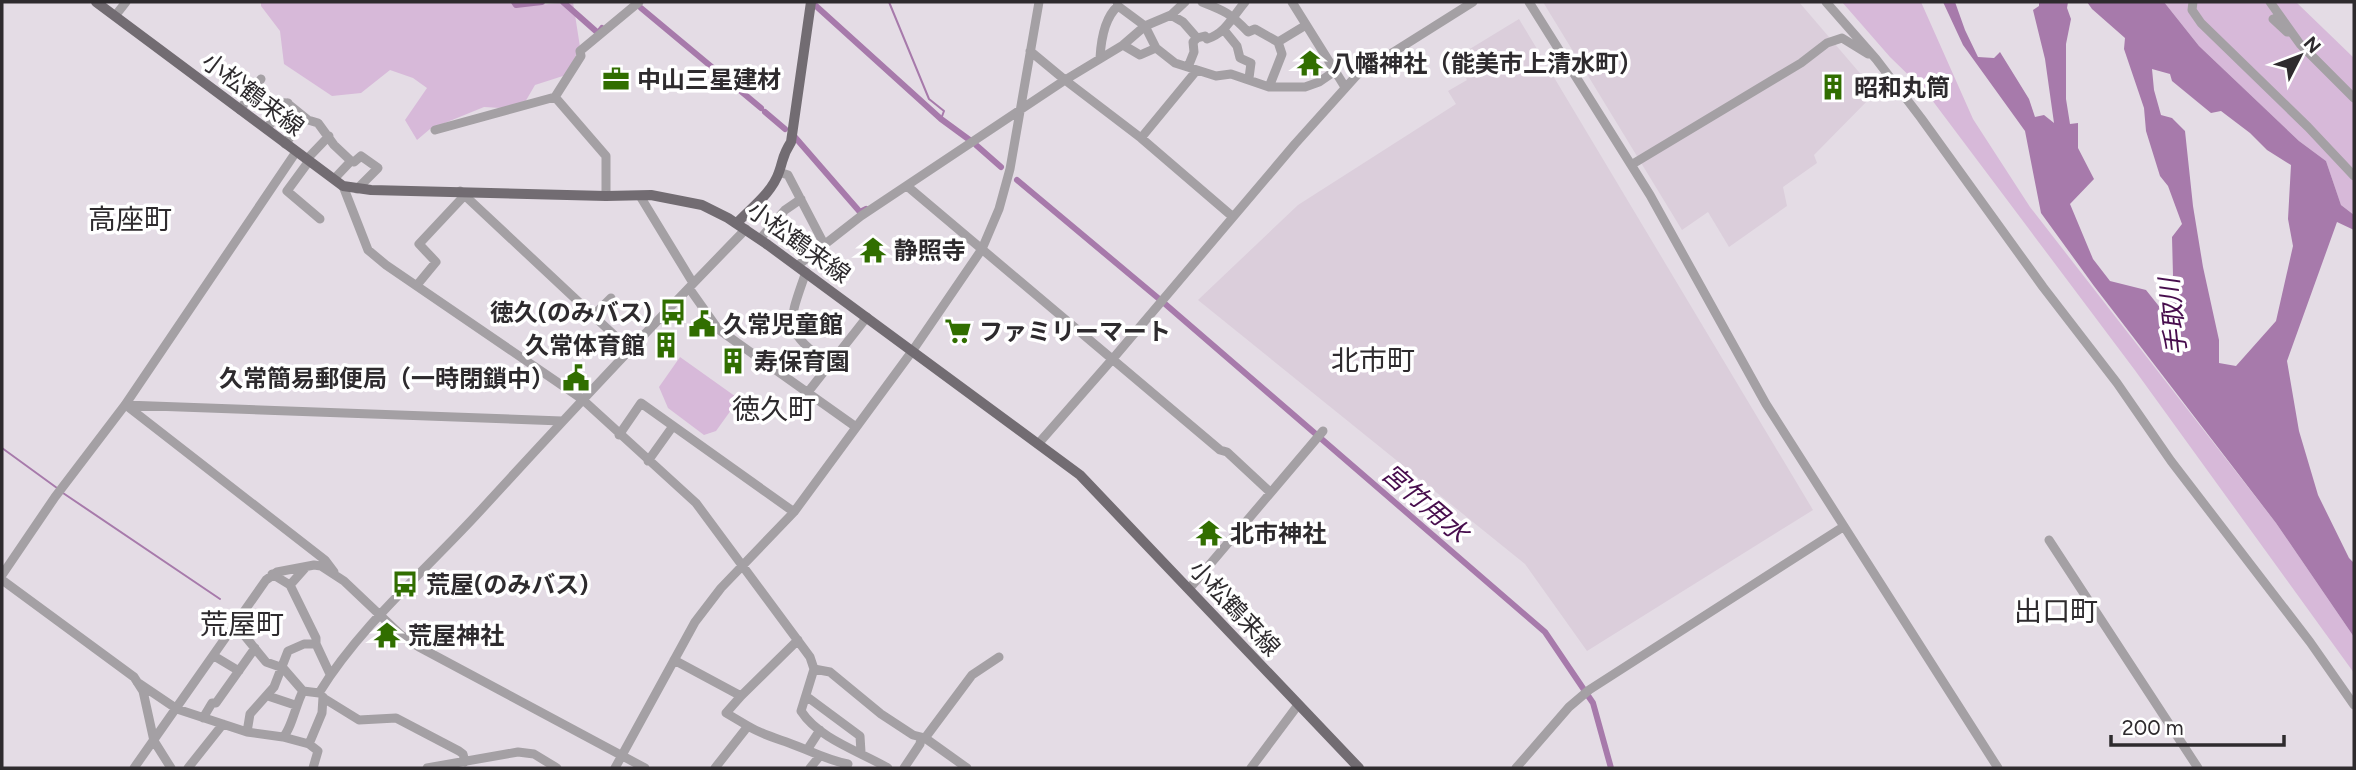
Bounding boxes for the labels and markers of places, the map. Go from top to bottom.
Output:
temple icon: 八幡神社（能美市上清水町） [1295,48,1325,78]
place label: 八幡神社（能美市上清水町） [1331,49,1643,78]
office icon: 中山三星建材 [601,64,631,94]
place label: 中山三星建材 [637,65,781,94]
building icon: 昭和丸筒 [1818,72,1848,102]
place label: 昭和丸筒 [1854,73,1950,102]
temple icon: 静照寺 [858,235,888,265]
place label: 静照寺 [894,236,966,265]
bus stop icon: 徳久(のみバス) [658,297,688,327]
place label: 徳久(のみバス) [490,298,652,327]
public building icon: 久常児童館 [687,309,717,339]
place label: 久常児童館 [723,310,843,339]
supermarket icon: ファミリーマート [943,316,973,346]
place label: ファミリーマート [979,317,1171,346]
building icon: 久常体育館 [651,330,681,360]
place label: 久常体育館 [525,331,645,360]
building icon: 寿保育園 [718,346,748,376]
place label: 寿保育園 [754,347,850,376]
public building icon: 久常簡易郵便局（一時閉鎖中） [561,363,591,393]
place label: 久常簡易郵便局（一時閉鎖中） [219,364,555,393]
temple icon: 北市神社 [1194,518,1224,548]
place label: 北市神社 [1230,519,1326,548]
bus stop icon: 荒屋(のみバス) [390,569,420,599]
place label: 荒屋(のみバス) [426,570,588,599]
temple icon: 荒屋神社 [372,620,402,650]
place label: 荒屋神社 [408,621,504,650]

